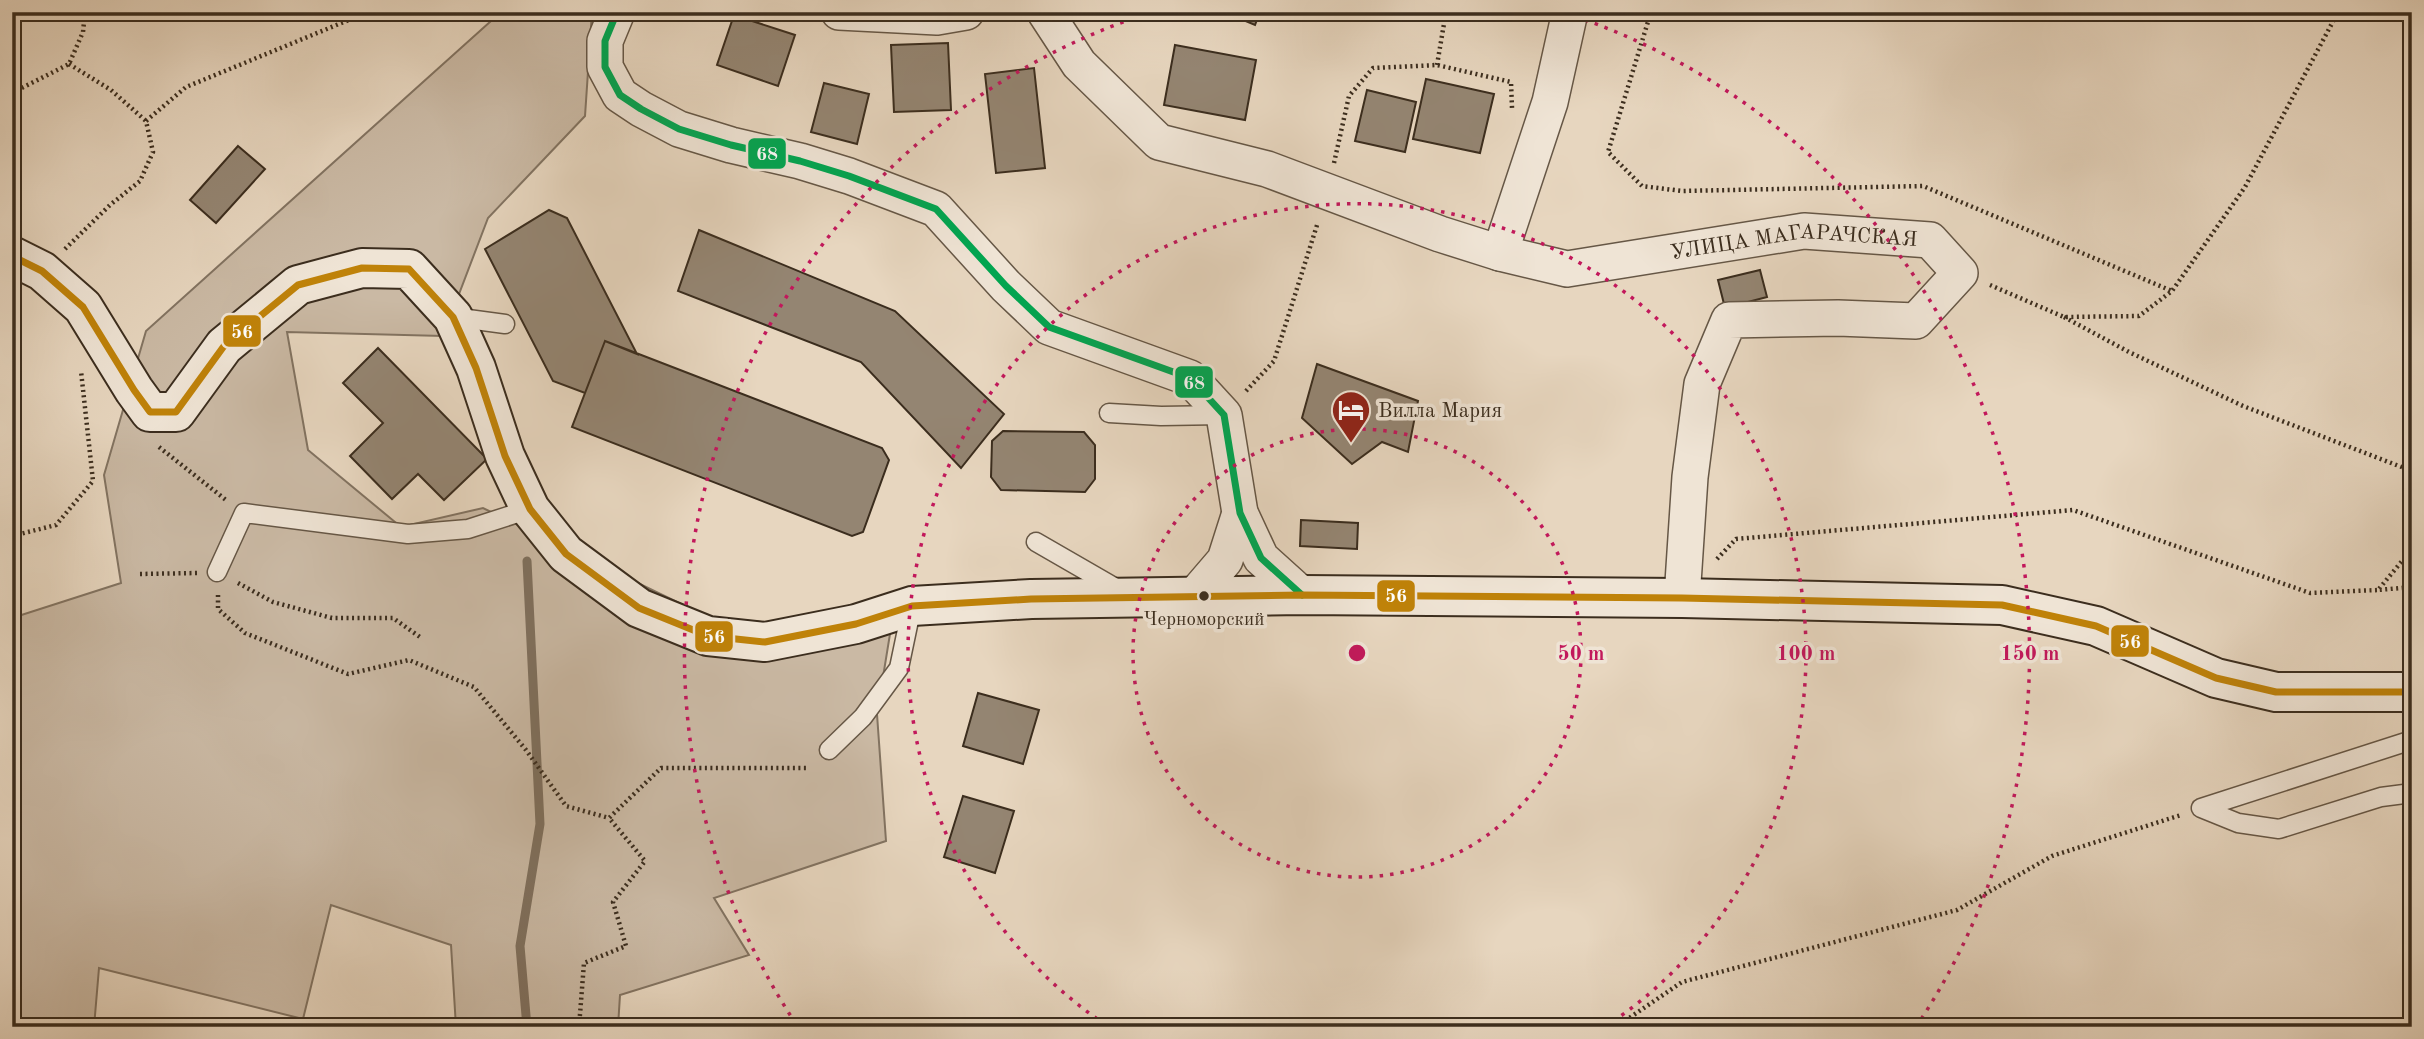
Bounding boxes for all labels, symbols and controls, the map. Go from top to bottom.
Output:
line badge: 68 [747,137,787,170]
text: 68 [756,146,778,165]
street label: УЛИЦА МАГАРАЧСКАЯ [1669,222,1918,264]
line badge: 56 [222,314,262,348]
text: 56 [231,324,253,343]
line badge: 68 [1174,365,1214,399]
text: 68 [1183,375,1205,394]
hotel icon: Вилла Мария [1330,389,1372,444]
place label: Вилла Мария [1378,401,1502,422]
line badge: 56 [1376,579,1416,613]
text: 56 [1385,588,1407,607]
marker: Черноморский [1197,589,1211,603]
place label: Черноморский [1144,611,1264,630]
line badge: 56 [694,620,734,653]
line badge: 56 [2110,624,2150,658]
text: 56 [703,629,725,648]
text: 56 [2119,634,2141,653]
centre of rings [1345,641,1369,665]
text: 50 m [1557,644,1605,665]
text: 100 m [1776,644,1836,665]
text: 150 m [2000,644,2060,665]

